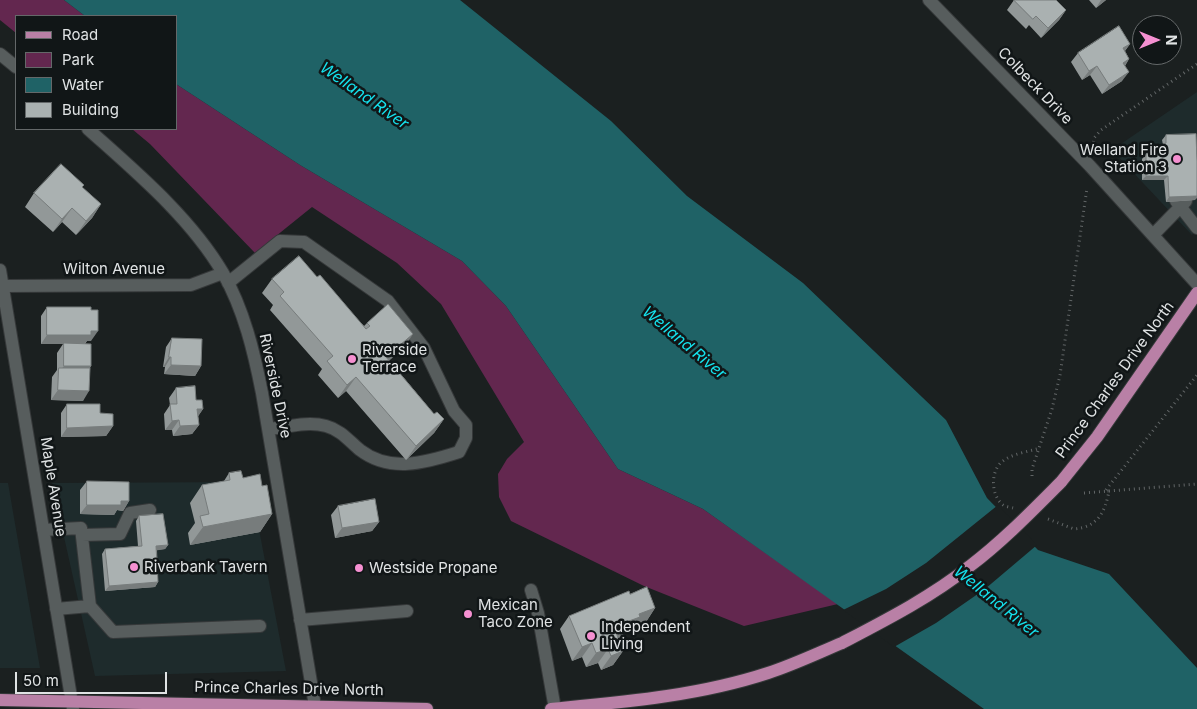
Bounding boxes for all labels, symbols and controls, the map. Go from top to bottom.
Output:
legend [15,15,178,130]
north arrow [1132,15,1182,65]
text: Road [62,25,98,44]
text: N [1163,35,1180,45]
street label: Colbeck Drive [994,44,1076,128]
text: Park [62,50,94,69]
water label: Welland River [316,58,412,134]
text: Water [62,75,104,94]
text: Building [62,100,119,119]
place label: Welland Fire Station 3 [1080,141,1167,176]
marker: Welland Fire Station 3 [1171,153,1183,165]
street label: Wilton Avenue [63,260,165,278]
street label: Prince Charles Drive North [1052,298,1178,462]
water label: Welland River [638,302,730,384]
street label: Riverside Drive [255,332,295,440]
place label: Riverside Terrace [362,341,427,376]
marker: Riverside Terrace [346,353,358,365]
street label: Maple Avenue [36,436,70,538]
place label: Riverbank Tavern [144,558,268,576]
place label: Westside Propane [369,559,497,577]
marker: Riverbank Tavern [128,561,140,573]
marker: Westside Propane [353,562,365,574]
water label: Welland River [950,562,1042,642]
place label: Mexican Taco Zone [478,596,553,631]
marker: Mexican Taco Zone [462,608,474,620]
place label: Independent Living [601,618,690,653]
marker: Independent Living [585,630,597,642]
scale bar [18,662,170,694]
text: 50 m [23,671,59,690]
street label: Prince Charles Drive North [194,678,384,700]

